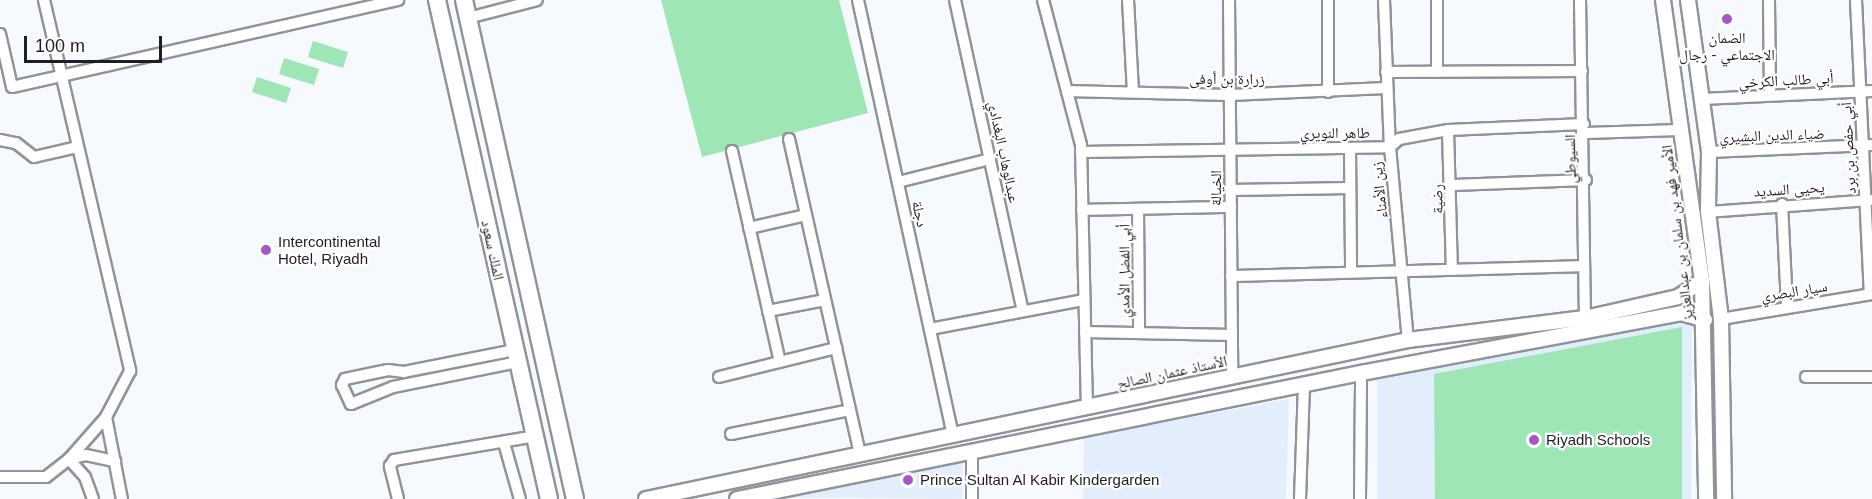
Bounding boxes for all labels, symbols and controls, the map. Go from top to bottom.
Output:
marker: الضمان الاجتماعي - رجال [1720,12,1734,26]
scale bar [27,24,165,62]
place label: الضمان الاجتماعي - رجال [1679,28,1775,63]
text: 100 m [35,36,85,56]
street label: أبي طالب الكرخي [1738,69,1834,91]
street label: زرارة بن أوفى [1189,70,1265,88]
street label: عبدالوهاب البغدادي [984,100,1024,204]
street label: أبي حفص بن برد [1837,102,1859,194]
street label: طاهر النويري [1300,124,1370,142]
street label: ضياء الدين البشيري [1719,124,1825,146]
street label: السيوطي [1561,134,1579,184]
street label: الأمير فهد بن سلمان بن عبدالعزيز [1657,144,1697,322]
street label: زين الأمناء [1367,161,1391,219]
street label: الخيالة [1207,170,1225,206]
street label: يحيى السديد [1753,178,1825,200]
street label: رضية [1428,184,1446,214]
street label: دجلة [908,199,932,229]
street label: الملك سعود [478,218,508,282]
street label: أبي الفضل الأمدي [1115,224,1133,318]
place label: Intercontinental Hotel, Riyadh [278,232,381,267]
marker: Intercontinental Hotel, Riyadh [259,243,273,257]
street label: سيار البصري [1759,277,1829,305]
street label: الأستاذ عثمان الصالح [1115,352,1229,392]
place label: Riyadh Schools [1546,431,1650,449]
marker: Riyadh Schools [1527,433,1541,447]
place label: Prince Sultan Al Kabir Kindergarden [920,471,1160,489]
marker: Prince Sultan Al Kabir Kindergarden [901,473,915,487]

